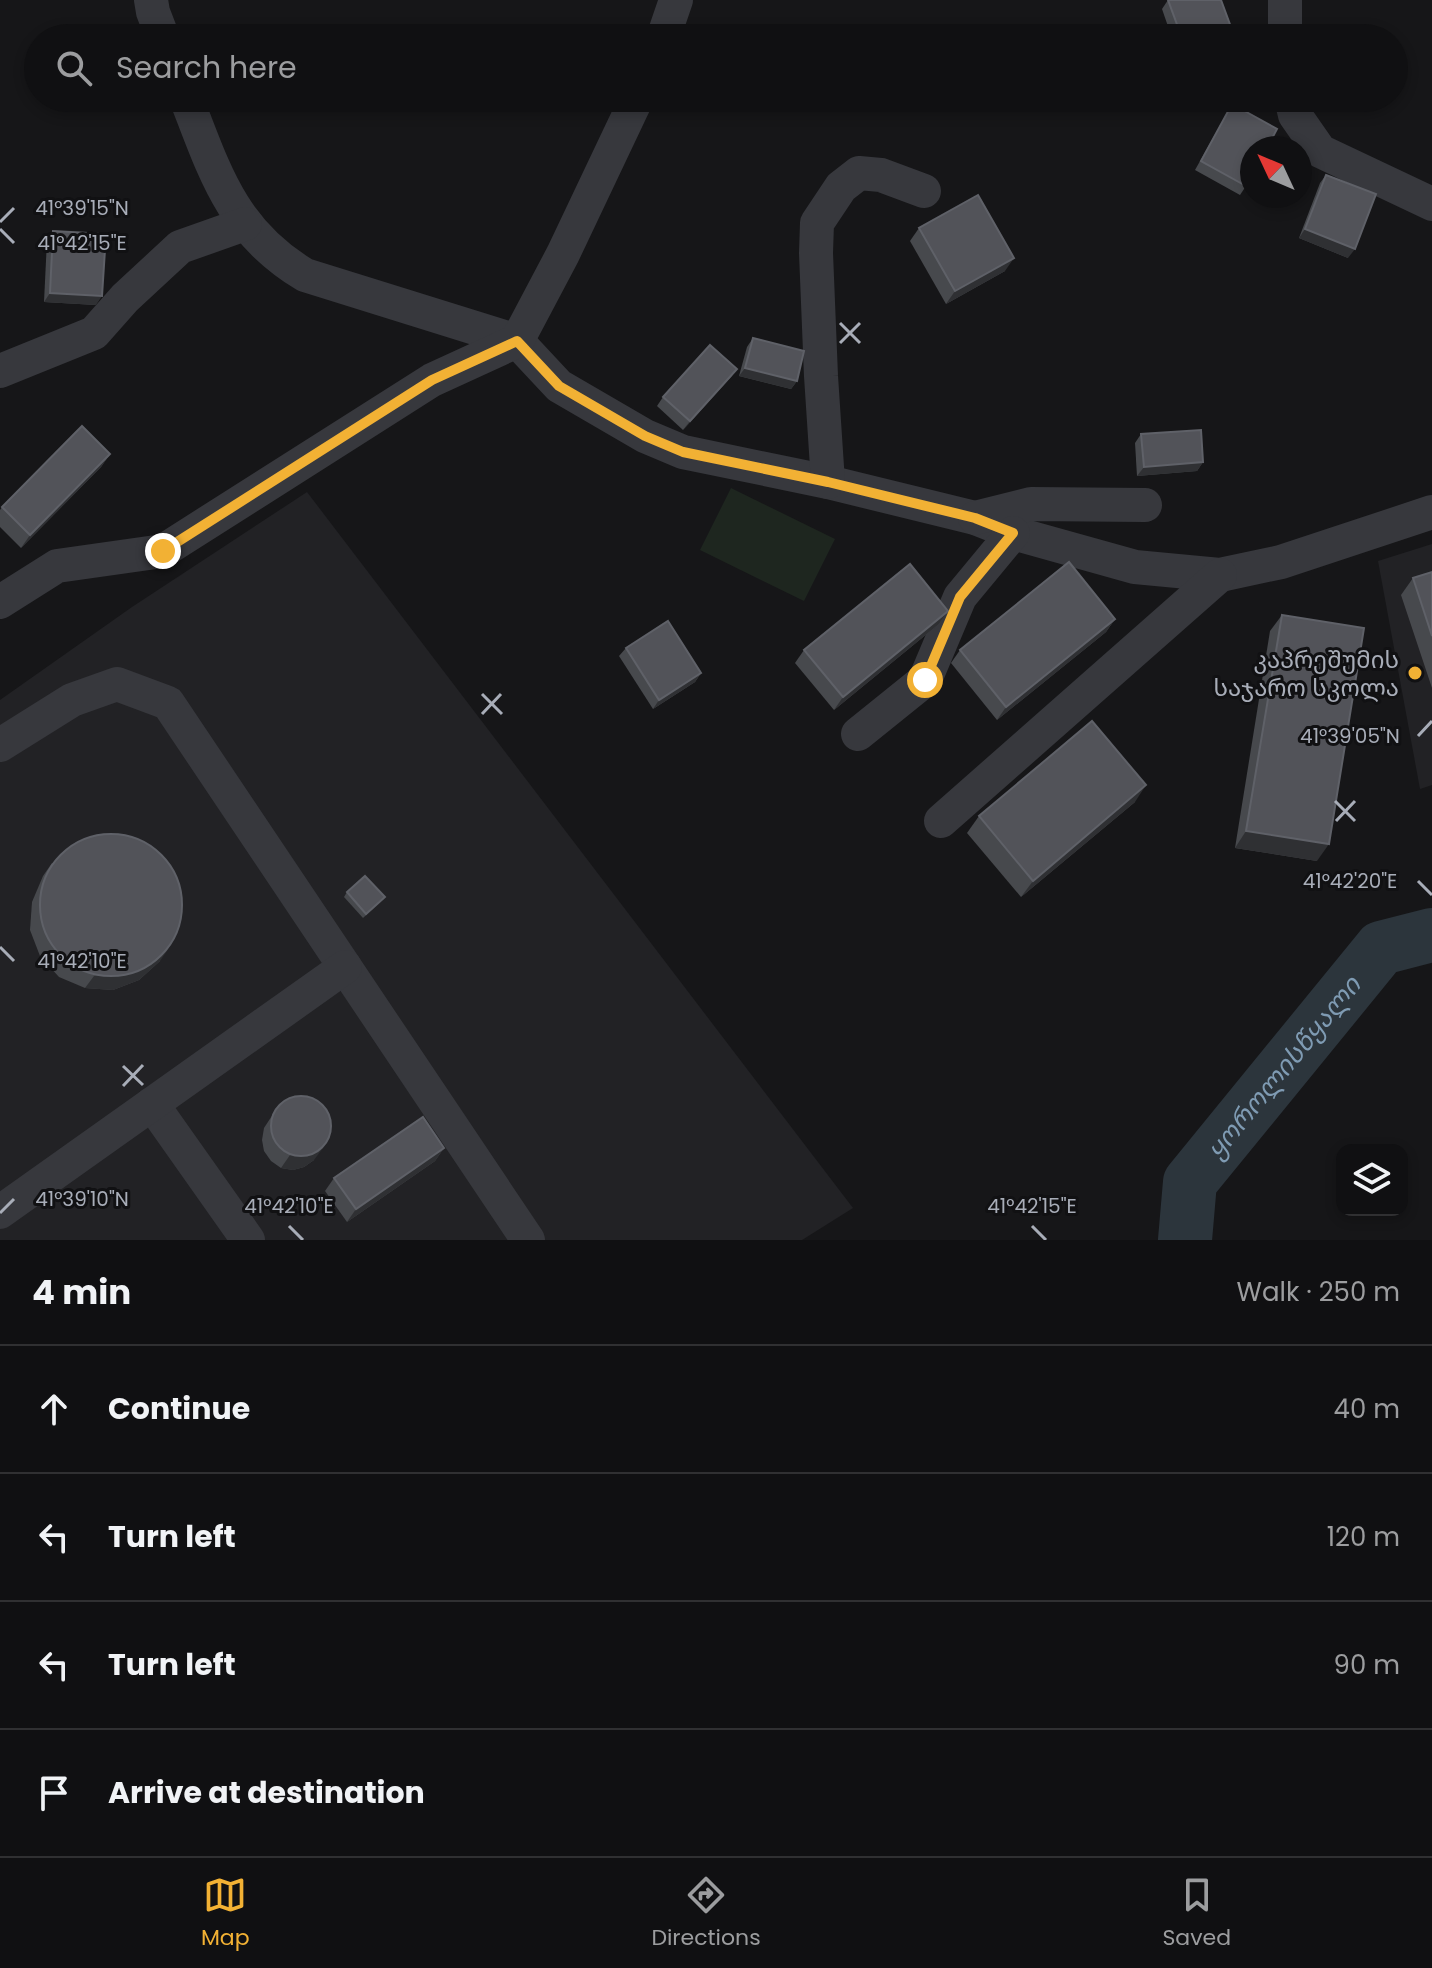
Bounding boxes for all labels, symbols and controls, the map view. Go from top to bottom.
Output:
search box [24,24,1408,112]
icon: search [52,46,96,90]
text: Search here [116,46,297,89]
north arrow [1240,136,1312,208]
text: 41°39'15"N [35,194,129,222]
text: 41°42'15"E [37,229,127,257]
route end [145,533,181,569]
place label: კაპრეშუმის საჯარო სკოლა [1214,643,1399,704]
route start [907,662,943,698]
marker: კაპრეშუმის საჯარო სკოლა [1406,664,1424,682]
text: 41°39'05"N [1300,722,1400,750]
text: 41°42'20"E [1303,867,1397,895]
text: 41°42'10"E [37,947,127,975]
water label: ყოროლისწყალი [1198,968,1370,1166]
map controls [1336,1144,1408,1216]
button: layers [1336,1144,1408,1216]
text: 41°39'10"N [35,1185,129,1213]
text: 41°42'10"E [244,1192,334,1220]
text: 41°42'15"E [987,1192,1077,1220]
text: 4 min [32,1268,131,1316]
text: Walk · 250 m [1237,1274,1400,1310]
icon: ahead [32,1387,76,1431]
text: Continue [108,1387,250,1430]
text: 40 m [1334,1391,1400,1427]
icon: left [32,1515,76,1559]
text: Turn left [108,1515,236,1558]
text: 120 m [1327,1519,1400,1555]
icon: left [32,1643,76,1687]
text: Turn left [108,1643,236,1686]
text: 90 m [1334,1647,1400,1683]
icon: arrive [32,1771,76,1815]
text: Arrive at destination [108,1771,425,1814]
tab: Map [201,1873,250,1954]
tab: Directions [651,1873,761,1954]
tab: Saved [1162,1873,1231,1954]

